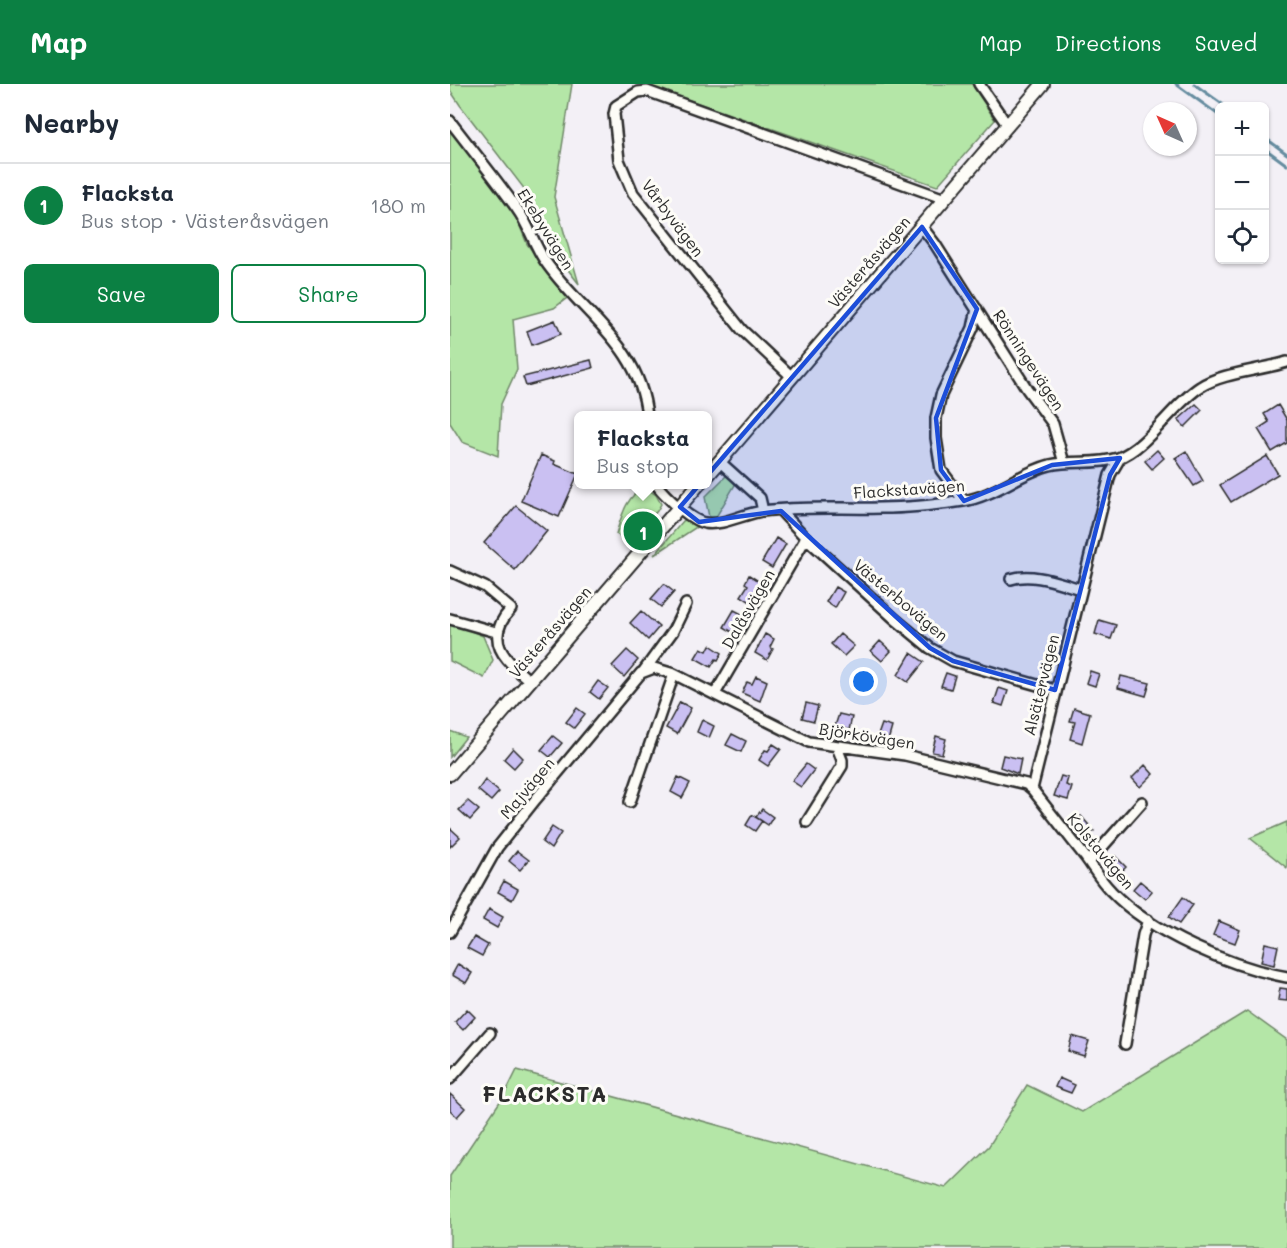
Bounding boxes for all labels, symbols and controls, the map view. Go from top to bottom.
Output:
text: Map [30,24,87,60]
text: Map [979,29,1022,56]
text: Directions [1055,29,1162,56]
text: Saved [1195,29,1257,56]
north arrow [1143,102,1197,156]
map controls [1215,102,1269,264]
button: + [1215,102,1269,156]
text: Nearby [24,106,119,140]
button: − [1215,156,1269,210]
street label: Vårbyvägen [638,175,709,261]
text: Flacksta [81,178,174,207]
street label: Ekebyvägen [513,184,580,273]
text: 1 [39,192,48,218]
text: 180 m [370,192,426,218]
text: Bus stop · Västeråsvägen [81,207,329,233]
button: locate [1215,210,1269,264]
street label: Västeråsvägen [823,211,914,312]
button: Save [24,264,219,323]
button: Share [231,264,426,323]
street label: Rönningevägen [989,305,1070,414]
popup [574,411,712,489]
text: Flacksta [597,423,689,452]
text: Bus stop [597,452,679,478]
street label: Flackstavägen [853,474,965,503]
pin: 1 [624,508,662,554]
street label: Västerbovägen [850,554,953,645]
street label: Dalåsvägen [716,565,779,652]
street label: Västeråsvägen [504,581,595,682]
street label: Alsätervägen [1018,632,1063,738]
your location [849,667,878,696]
street label: Björkövägen [818,718,916,753]
street label: Majvägen [495,753,558,823]
street label: Kolstavägen [1063,808,1140,893]
district label: FLACKSTA [482,1079,608,1108]

